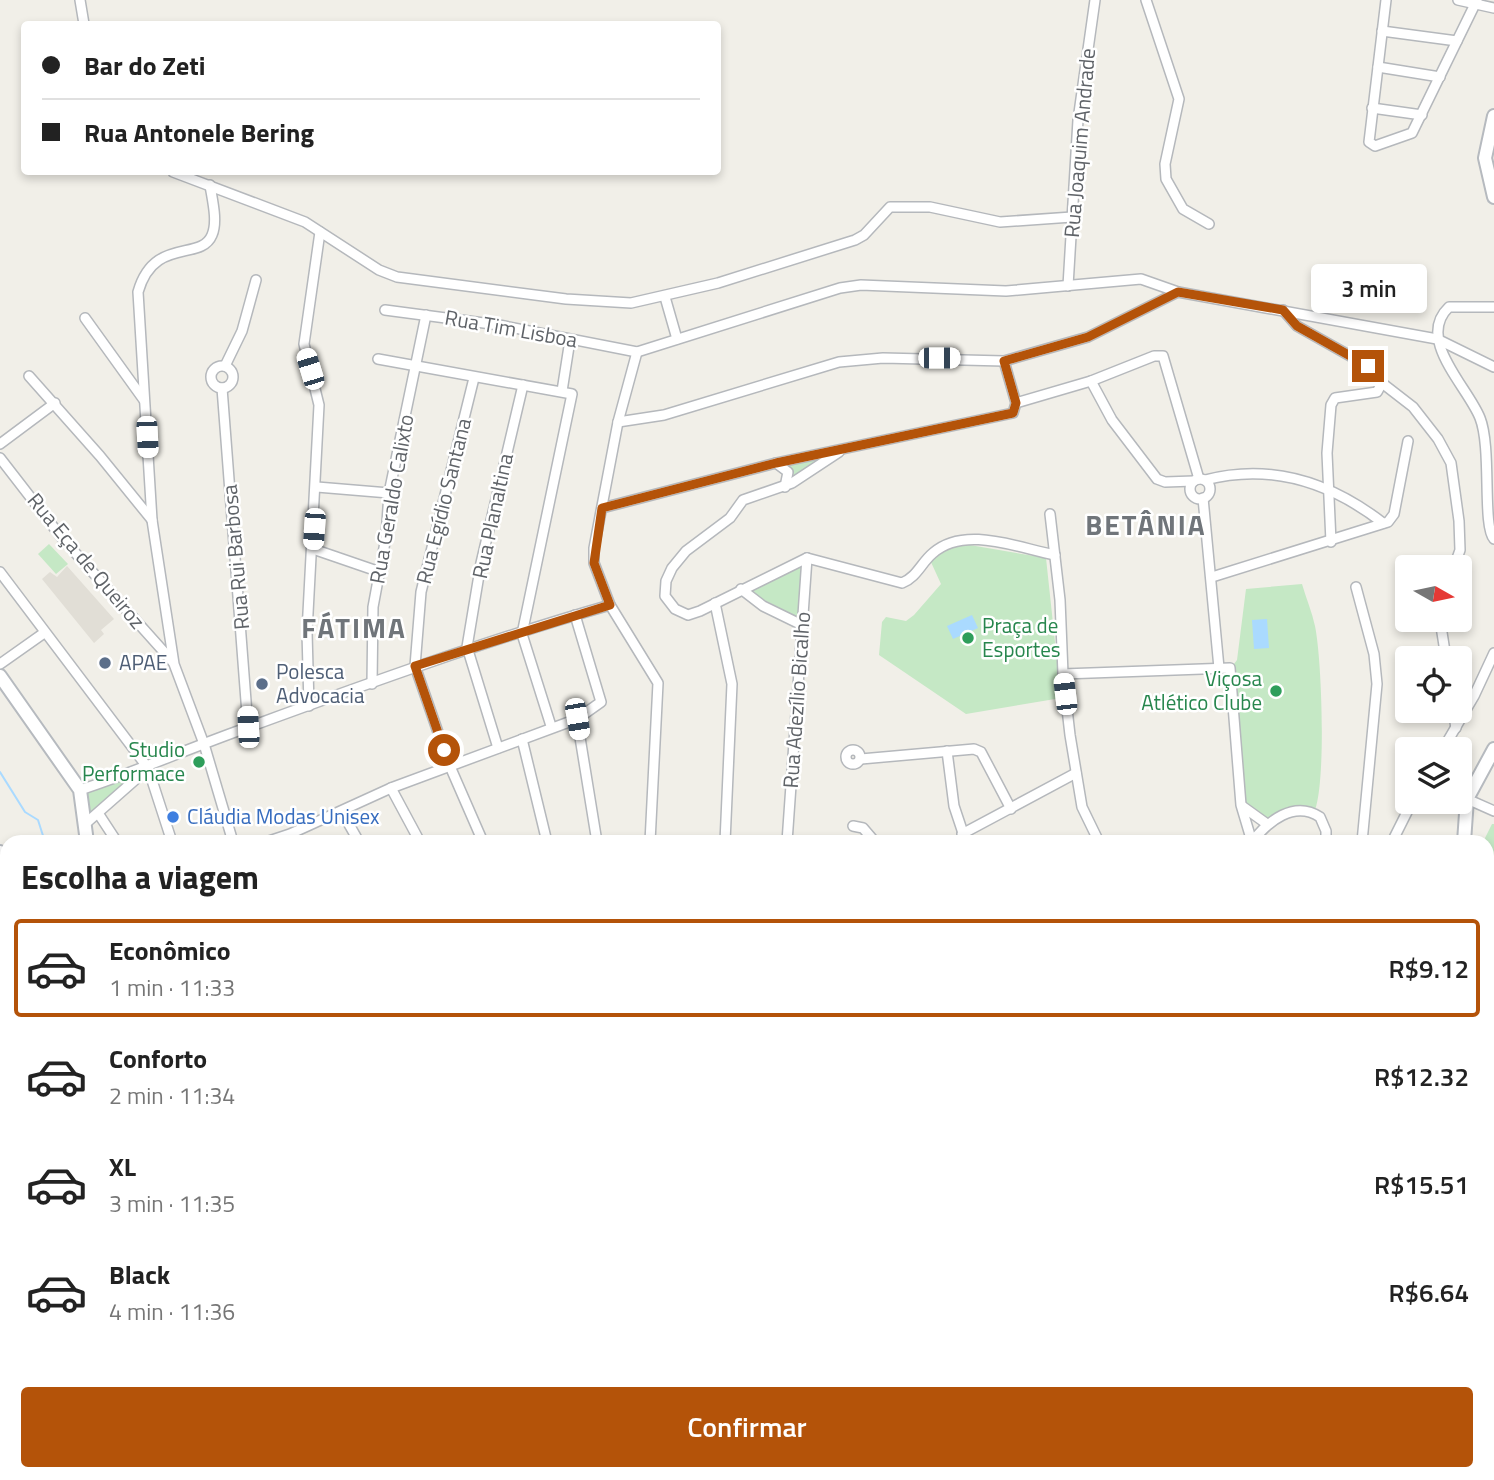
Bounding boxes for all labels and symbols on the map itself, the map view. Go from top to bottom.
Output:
street label: Rua Joaquim Andrade [1055,47,1103,239]
callout: 3 min [1310,264,1426,314]
street label: Rua Tim Lisboa [442,301,580,355]
car [294,346,327,392]
car [919,348,961,369]
route end [1352,350,1384,382]
street label: Rua Geraldo Calixto [360,412,422,586]
street label: Rua Egídio Santana [407,414,479,587]
car [136,415,159,459]
street label: Rua Planaltina [463,450,521,581]
street label: Rua Rui Barbosa [213,483,257,631]
street label: Rua Eça de Queiroz [20,485,153,635]
district label: BETÂNIA [1085,503,1207,546]
car [303,507,326,551]
north arrow [1395,555,1472,632]
district label: FÁTIMA [301,606,407,649]
place label: Praça de Esportes [982,609,1061,665]
street label: Rua Adezílio Bicalho [774,610,818,789]
marker: Praça de Esportes [960,630,976,646]
place label: APAE [119,646,167,678]
marker: APAE [97,655,113,671]
place label: Polesca Advocacia [276,655,365,711]
place label: Viçosa Atlético Clube [1141,662,1262,718]
car [1053,672,1078,716]
marker: Polesca Advocacia [254,676,270,692]
marker: Viçosa Atlético Clube [1268,683,1284,699]
car [564,696,591,742]
car [237,705,260,749]
place label: Studio Performace [82,733,185,789]
route start [428,734,460,766]
marker: Studio Performace [191,754,207,770]
place label: Cláudia Modas Unisex [187,800,380,832]
marker: Cláudia Modas Unisex [165,809,181,825]

